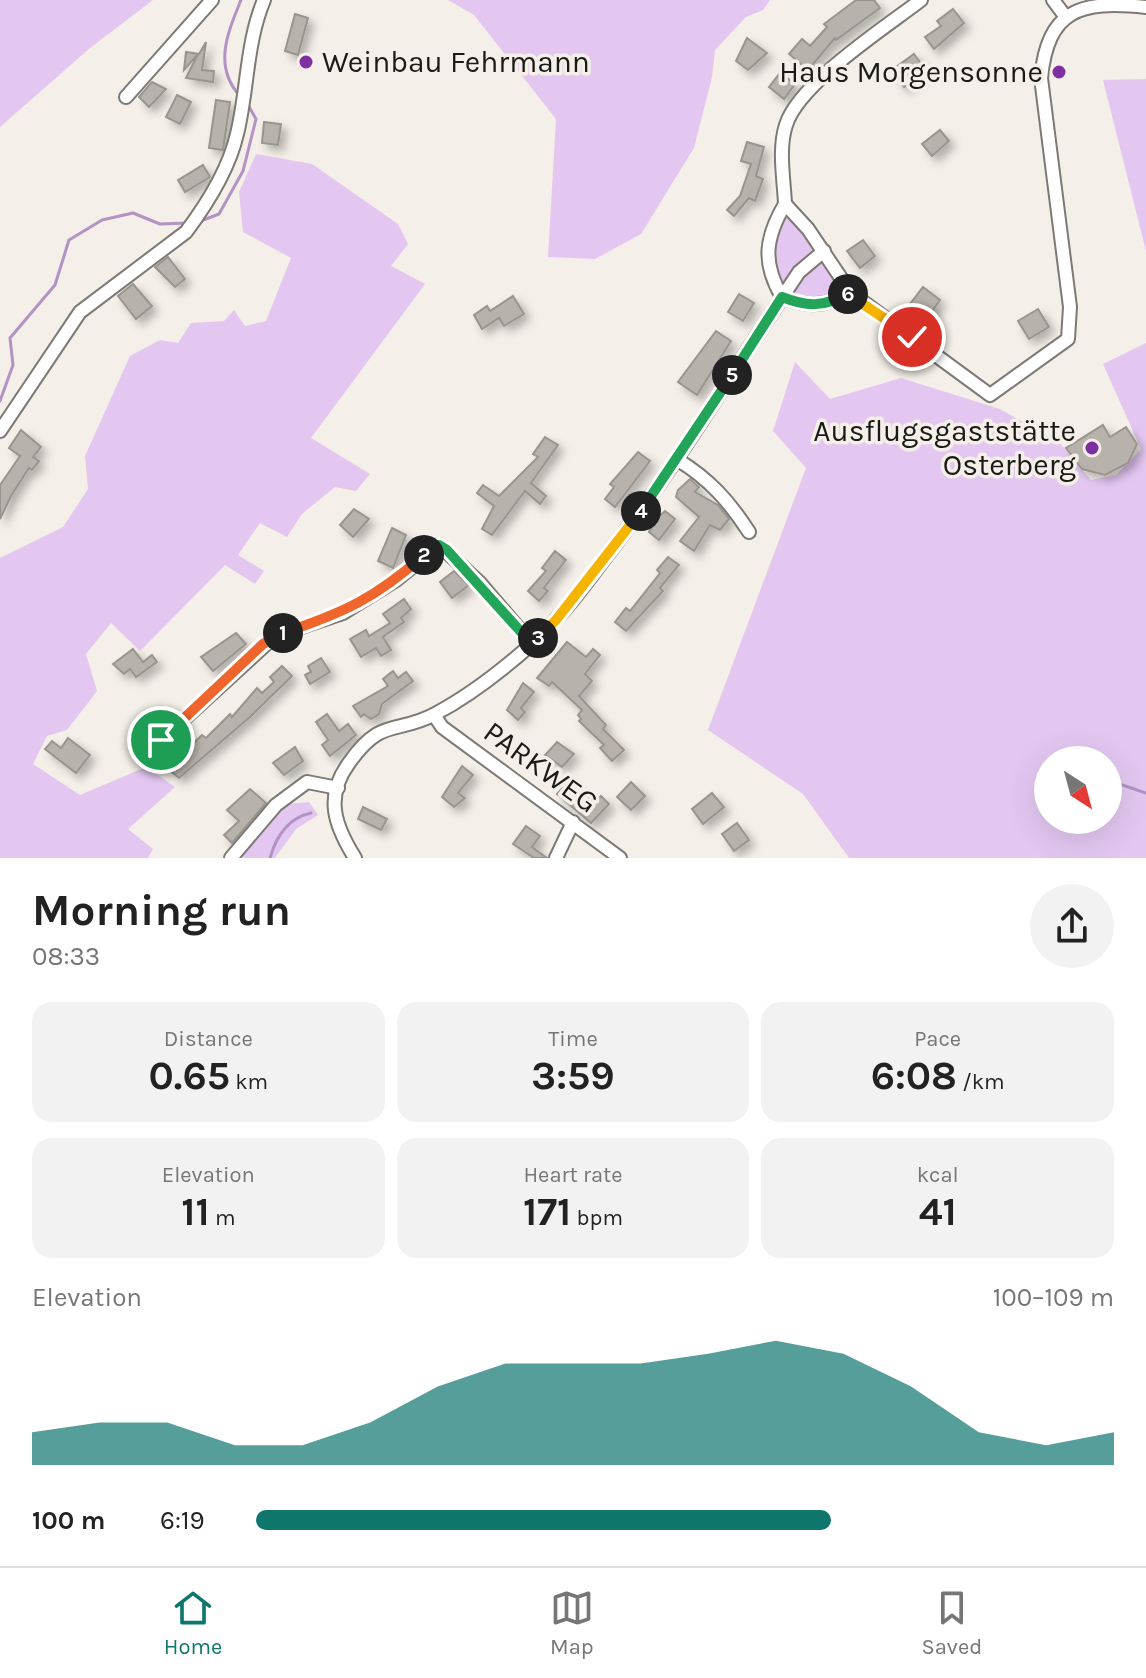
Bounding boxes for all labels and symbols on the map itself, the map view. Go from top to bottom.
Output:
place label: Weinbau Fehrmann [322,44,590,80]
marker: Weinbau Fehrmann [297,53,315,71]
place label: Haus Morgensonne [779,54,1043,90]
marker: Haus Morgensonne [1050,63,1068,81]
pin: 6 [828,274,868,314]
pin [878,303,946,371]
pin: 5 [712,355,752,395]
place label: Ausflugsgaststätte Osterberg [813,413,1076,483]
marker: Ausflugsgaststätte Osterberg [1083,439,1101,457]
pin: 4 [621,491,661,531]
pin: 2 [404,535,444,575]
pin: 1 [263,613,303,653]
pin: 3 [518,618,558,658]
pin [127,706,195,774]
street label: PARKWEG [477,714,605,820]
north arrow [1034,746,1122,834]

